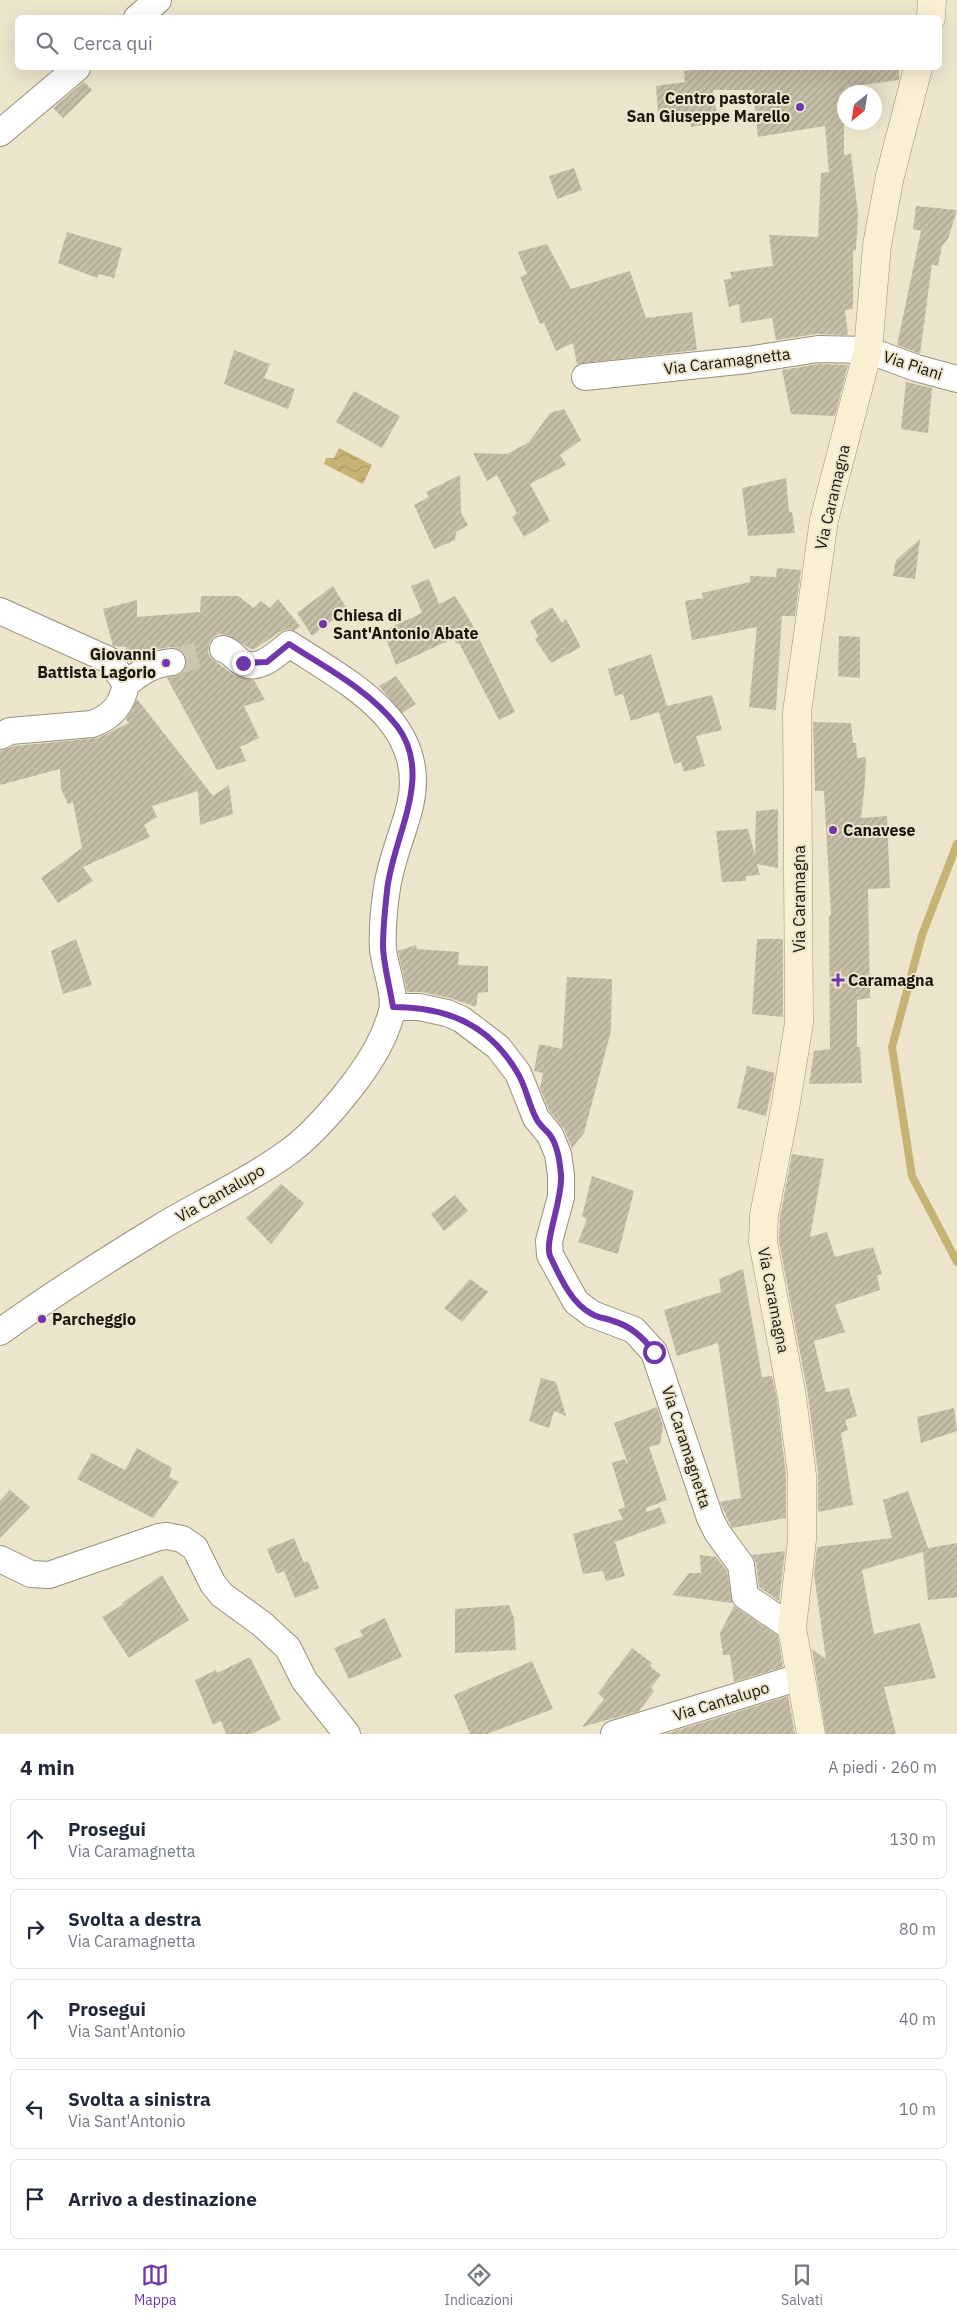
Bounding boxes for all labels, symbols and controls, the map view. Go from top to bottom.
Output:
search box [15,15,942,70]
icon: search [33,29,61,57]
text: Cerca qui [73,31,153,55]
north arrow [837,85,882,130]
place label: Centro pastorale San Giuseppe Marello [627,88,790,126]
marker: Centro pastorale San Giuseppe Marello [794,101,806,113]
street label: Via Caramagnetta [663,343,792,379]
street label: Via Piani [881,346,945,384]
street label: Via Caramagna [810,442,854,552]
place label: Chiesa di Sant'Antonio Abate [333,605,479,643]
marker: Chiesa di Sant'Antonio Abate [317,618,329,630]
place label: Giovanni Battista Lagorio [37,644,156,682]
route end [232,652,255,675]
marker: Giovanni Battista Lagorio [160,657,172,669]
place label: Canavese [843,820,916,840]
marker: Canavese [827,824,839,836]
street label: Via Caramagna [789,845,809,953]
place label: Caramagna [848,970,934,990]
marker: Caramagna [832,974,844,986]
street label: Via Cantalupo [172,1159,268,1227]
street label: Via Caramagna [754,1245,794,1355]
place label: Parcheggio [52,1309,136,1329]
marker: Parcheggio [36,1313,48,1325]
route start [643,1341,666,1364]
street label: Via Caramagnetta [658,1383,716,1511]
street label: Via Cantalupo [671,1677,772,1725]
text: 4 min [20,1753,75,1781]
text: A piedi · 260 m [828,1757,937,1777]
text: Prosegui [68,1817,146,1841]
icon: ahead [21,1825,49,1853]
text: 130 m [889,1829,936,1849]
text: Via Caramagnetta [68,1841,195,1861]
text: Svolta a destra [68,1907,201,1931]
icon: right [21,1915,49,1943]
text: 80 m [899,1919,936,1939]
text: Via Caramagnetta [68,1931,195,1951]
text: Prosegui [68,1997,146,2021]
icon: ahead [21,2005,49,2033]
text: 40 m [899,2009,936,2029]
text: Via Sant'Antonio [68,2021,186,2041]
text: Svolta a sinistra [68,2087,211,2111]
icon: left [21,2095,49,2123]
text: 10 m [899,2099,936,2119]
text: Via Sant'Antonio [68,2111,186,2131]
icon: arrive [21,2185,49,2213]
text: Arrivo a destinazione [68,2187,257,2211]
tab: Mappa [134,2261,176,2309]
tab: Indicazioni [444,2261,513,2309]
tab: Salvati [781,2261,823,2309]

